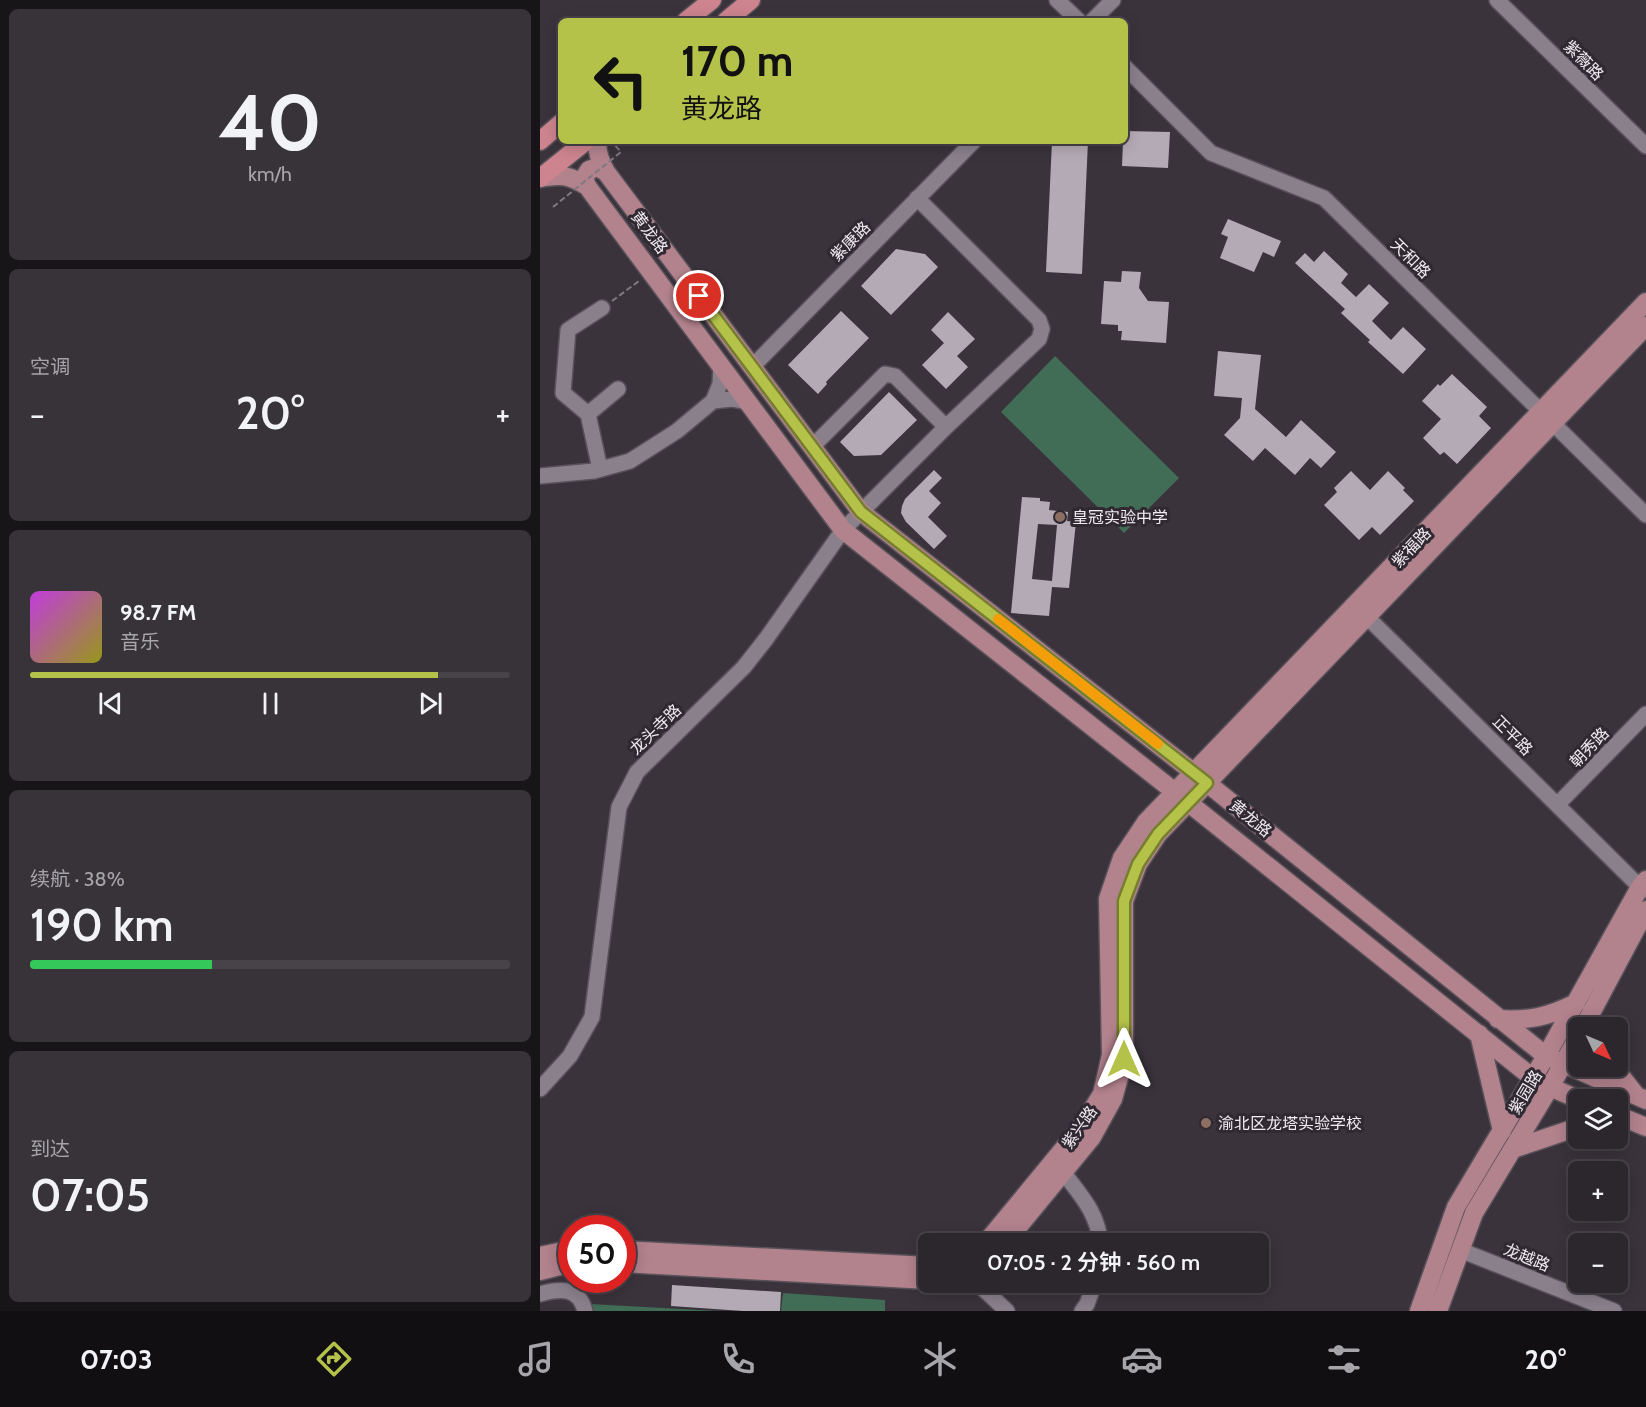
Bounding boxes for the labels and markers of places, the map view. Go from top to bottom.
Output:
pin [673,270,724,321]
place label: 皇冠实验中学 [1072,508,1168,527]
marker: 皇冠实验中学 [1053,510,1067,524]
place label: 渝北区龙塔实验学校 [1218,1114,1362,1133]
marker: 渝北区龙塔实验学校 [1199,1116,1213,1130]

